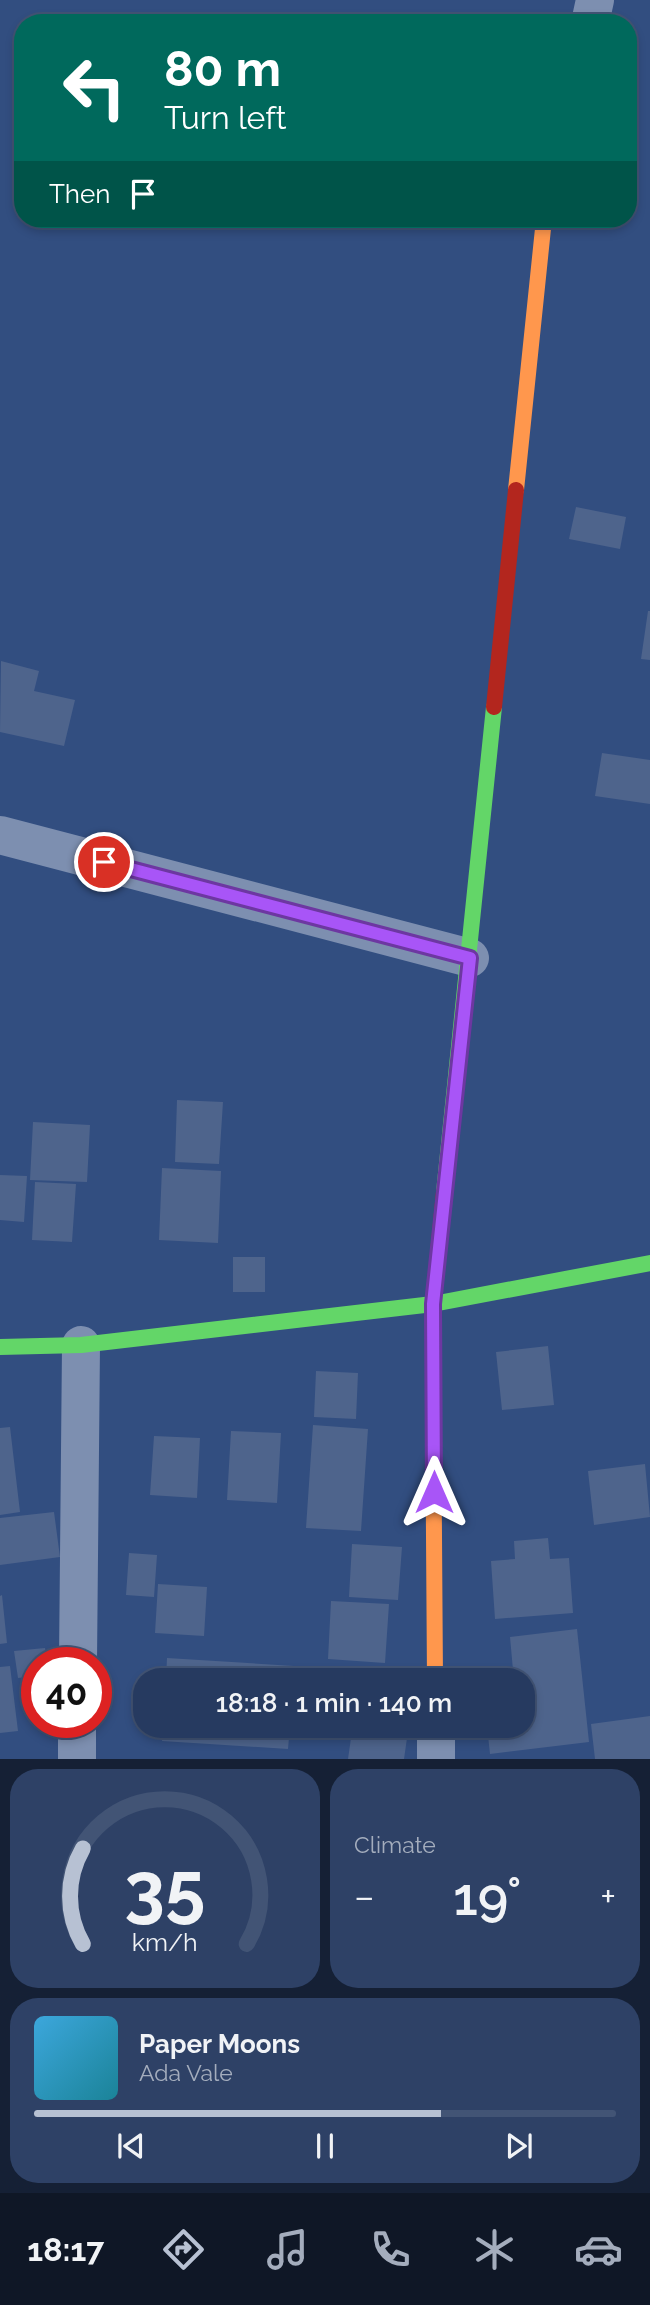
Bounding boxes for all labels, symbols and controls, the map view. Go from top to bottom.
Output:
text: 80 m [164,40,281,97]
icon: left [49,42,140,133]
text: Turn left [164,99,286,136]
icon: arrive [124,175,162,213]
text: Then [49,179,110,209]
pin [74,832,134,892]
icon: arrive [85,843,123,881]
position arrow [397,1455,471,1529]
speed limit sign: 40 [21,1647,112,1738]
text: 18:18 · 1 min · 140 m [216,1688,452,1718]
text: Climate [354,1831,436,1858]
text: 35 [125,1847,205,1932]
text: 19° [453,1866,521,1927]
text: − [354,1874,374,1919]
text: + [600,1874,616,1919]
text: km/h [132,1927,198,1957]
text: Paper Moons [139,2029,300,2059]
text: Ada Vale [139,2059,233,2086]
icon: previous [112,2127,150,2165]
icon: pause [306,2127,344,2165]
icon: next [500,2127,538,2165]
icon: directions [159,2225,208,2274]
icon: music [263,2225,312,2274]
icon: phone [366,2225,415,2274]
icon: climate [470,2225,519,2274]
icon: car [574,2225,623,2274]
text: 18:17 [27,2231,104,2268]

